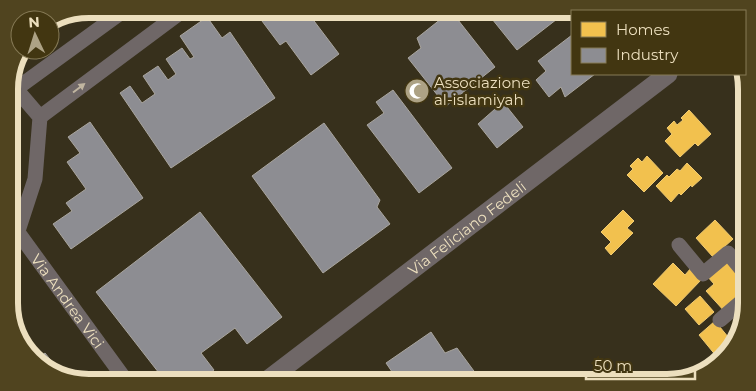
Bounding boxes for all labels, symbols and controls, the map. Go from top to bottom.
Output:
north arrow [10,10,60,60]
legend [571,10,746,75]
text: N [28,13,40,31]
text: Homes [616,20,670,39]
text: Industry [616,45,679,64]
place label: Associazione al-islamiyah [434,73,530,109]
mosque icon: Associazione al-islamiyah [404,78,430,104]
one-way arrow [72,82,85,93]
street label: Via Feliciano Fedeli [404,177,530,279]
street label: Via Andrea Vici [27,250,109,352]
scale bar [586,348,695,380]
text: 50 m [594,356,632,375]

